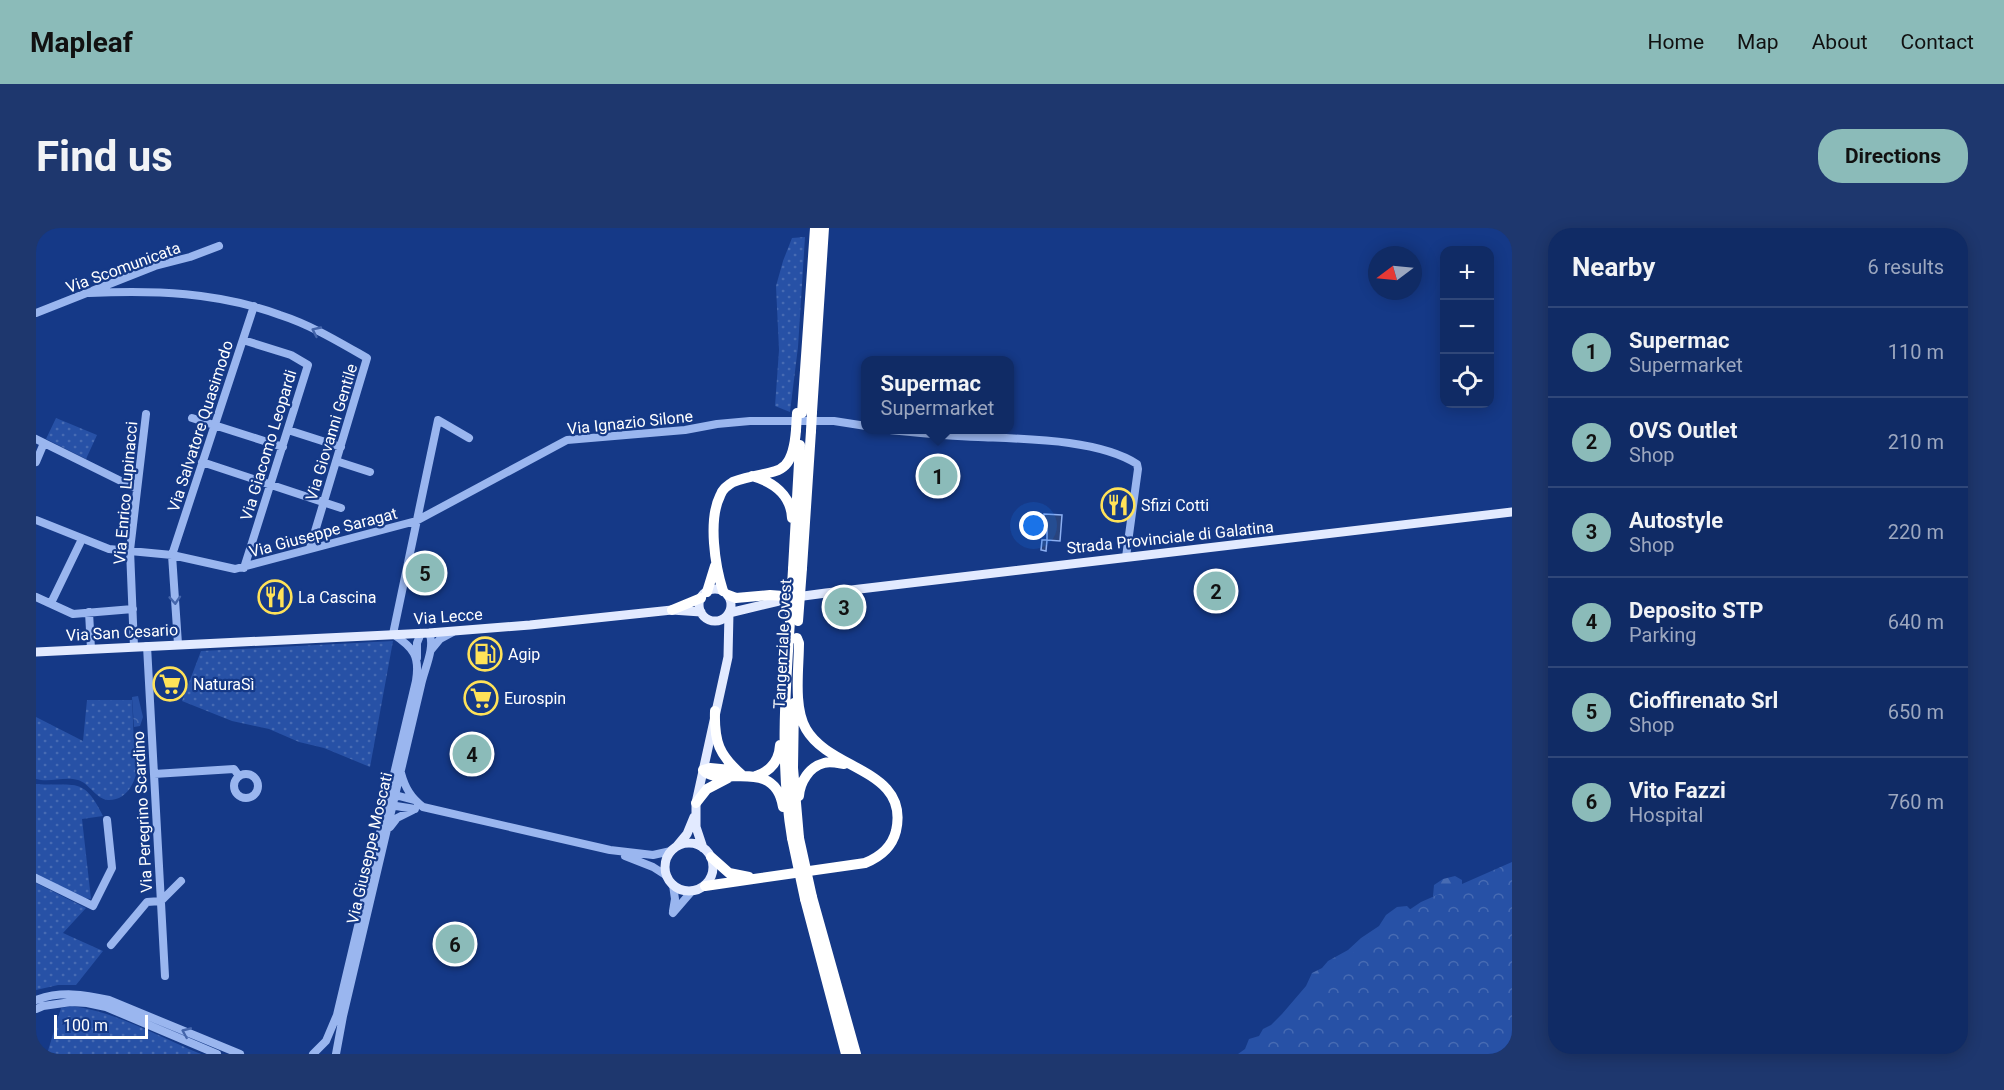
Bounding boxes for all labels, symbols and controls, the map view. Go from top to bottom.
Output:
text: Mapleaf [30,26,133,59]
text: Home [1648,30,1704,54]
text: Map [1737,30,1779,54]
text: About [1812,30,1868,54]
text: Contact [1901,30,1974,54]
button: Directions [1818,129,1968,183]
text: Find us [36,132,173,181]
street label: Via Scomunicata [63,238,183,297]
north arrow [1368,246,1422,300]
map controls [1440,246,1494,408]
button: + [1440,246,1494,300]
text: Nearby [1572,252,1655,282]
text: 6 results [1868,255,1944,279]
button: − [1440,300,1494,354]
one-way arrow [311,326,322,338]
text: Supermac [1629,328,1729,353]
street label: Via Salvatore Quasimodo [164,338,237,514]
text: 1 [1586,340,1597,364]
text: 110 m [1888,340,1944,364]
text: Supermarket [1629,353,1743,377]
button: locate [1440,354,1494,408]
popup [861,356,1014,434]
street label: Via Giovanni Gentile [302,361,361,503]
street label: Via Giacomo Leopardi [236,367,301,523]
text: Supermac [881,371,981,396]
text: Supermarket [881,396,994,420]
street label: Via Ignazio Silone [566,406,694,439]
text: OVS Outlet [1629,418,1737,443]
street label: Via Enrico Lupinacci [110,421,141,565]
text: 2 [1586,430,1597,454]
text: 210 m [1888,430,1944,454]
text: Shop [1629,443,1675,467]
pin: 1 [918,454,958,498]
restaurant icon: Sfizi Cotti [1100,487,1136,523]
place label: Sfizi Cotti [1141,496,1209,515]
street label: Via Giuseppe Saragat [247,504,399,561]
text: Autostyle [1629,508,1723,533]
your location [1019,511,1048,540]
street label: Strada Provinciale di Galatina [1066,517,1275,558]
text: 3 [1586,520,1597,544]
text: 220 m [1888,520,1944,544]
text: Shop [1629,533,1675,557]
pin: 5 [406,550,444,596]
pin: 2 [1196,568,1236,614]
restaurant icon: La Cascina [257,579,293,615]
street label: Tangenziale Ovest [770,579,795,709]
pin: 3 [824,584,864,629]
place label: La Cascina [298,588,376,607]
one-way arrow [169,595,182,604]
text: Deposito STP [1629,598,1764,623]
street label: Via Lecce [413,605,483,628]
text: 4 [1586,610,1597,634]
text: 640 m [1888,610,1944,634]
street label: Via San Cesario [66,620,178,645]
text: Parking [1629,623,1696,647]
fuel station icon: Agip [467,636,503,672]
place label: Agip [508,645,540,664]
supermarket icon: NaturaSì [152,666,188,702]
place label: NaturaSì [193,675,254,694]
supermarket icon: Eurospin [463,680,499,716]
text: Cioffirenato Srl [1629,688,1778,713]
place label: Eurospin [504,689,566,708]
text: 5 [1586,700,1597,724]
text: 650 m [1888,700,1944,724]
text: Shop [1629,713,1675,737]
street label: Via Peregrino Scardino [129,731,156,893]
pin: 4 [452,732,492,776]
street label: Via Giuseppe Moscati [343,770,396,926]
text: Vito Fazzi [1629,778,1726,803]
text: 6 [1586,790,1597,814]
text: 760 m [1888,790,1944,814]
text: Hospital [1629,803,1703,827]
pin: 6 [436,922,474,966]
scale bar [54,1012,148,1040]
text: 100 m [63,1016,108,1035]
one-way arrow [181,1027,192,1039]

